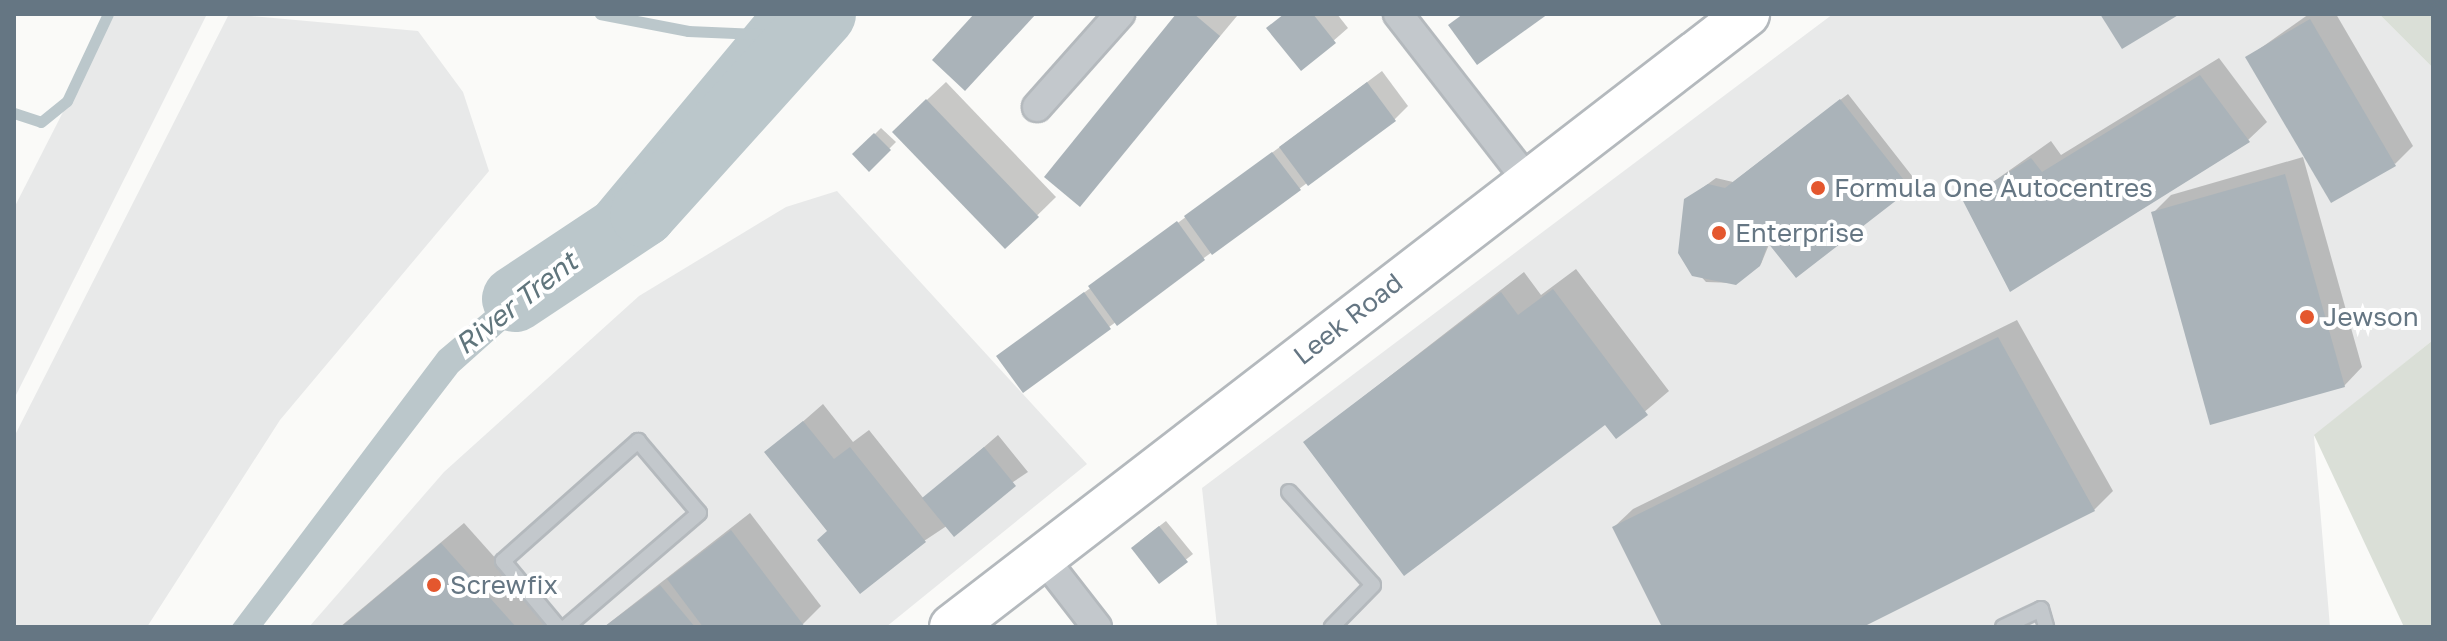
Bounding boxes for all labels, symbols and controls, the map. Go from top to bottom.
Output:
place label: Formula One Autocentres [1834,172,2153,204]
marker: Formula One Autocentres [1809,179,1827,197]
place label: Enterprise [1735,217,1864,249]
marker: Enterprise [1710,224,1728,242]
water label: River Trent [448,245,584,361]
street label: Leek Road [1287,267,1409,371]
place label: Jewson [2323,301,2419,333]
marker: Jewson [2298,308,2316,326]
place label: Screwfix [450,569,558,601]
marker: Screwfix [425,576,443,594]

